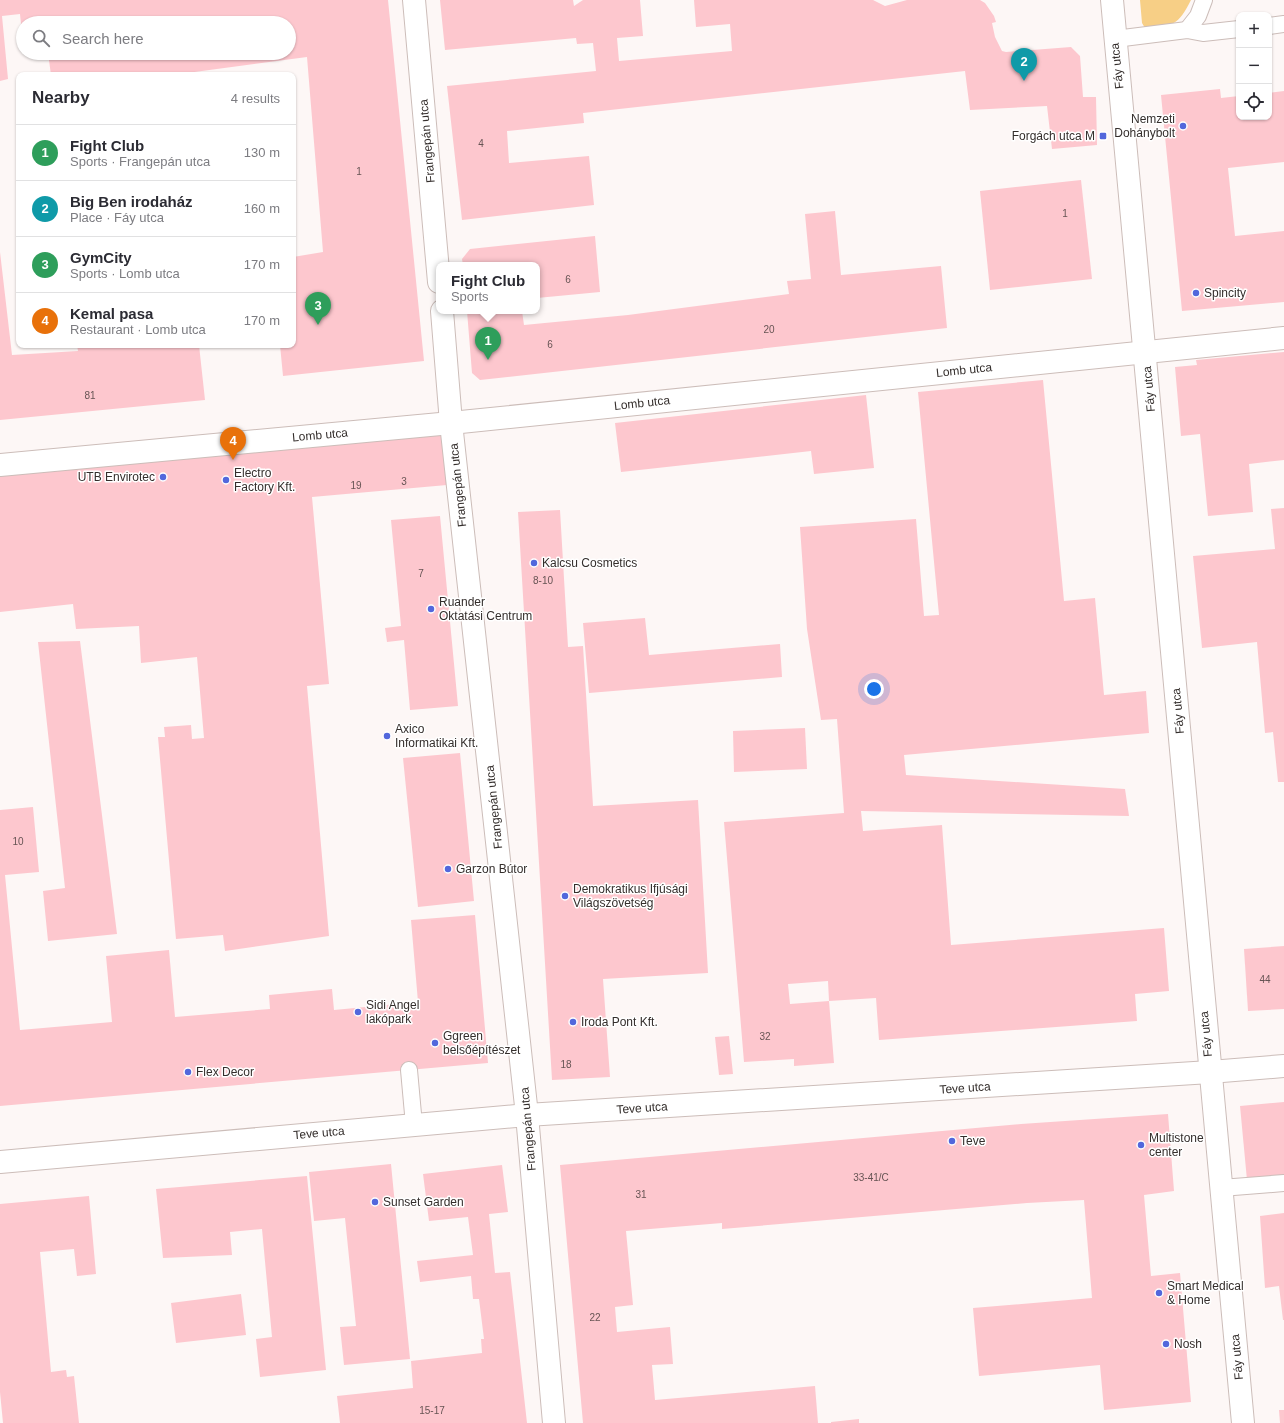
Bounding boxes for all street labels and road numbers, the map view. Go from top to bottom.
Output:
street label: Fáy utca [1108,42,1126,90]
street label: Frangepán utca [416,98,438,183]
street label: Lomb utca [935,360,993,380]
street label: Fáy utca [1140,365,1158,413]
street label: Lomb utca [613,393,671,413]
street label: Lomb utca [291,426,349,444]
street label: Frangepán utca [447,442,469,528]
street label: Fáy utca [1169,687,1187,735]
street label: Frangepán utca [483,764,505,850]
street label: Fáy utca [1197,1010,1215,1058]
street label: Teve utca [939,1079,991,1097]
street label: Frangepán utca [517,1086,539,1171]
street label: Teve utca [616,1099,668,1117]
street label: Teve utca [293,1124,346,1142]
street label: Fáy utca [1228,1333,1246,1381]

